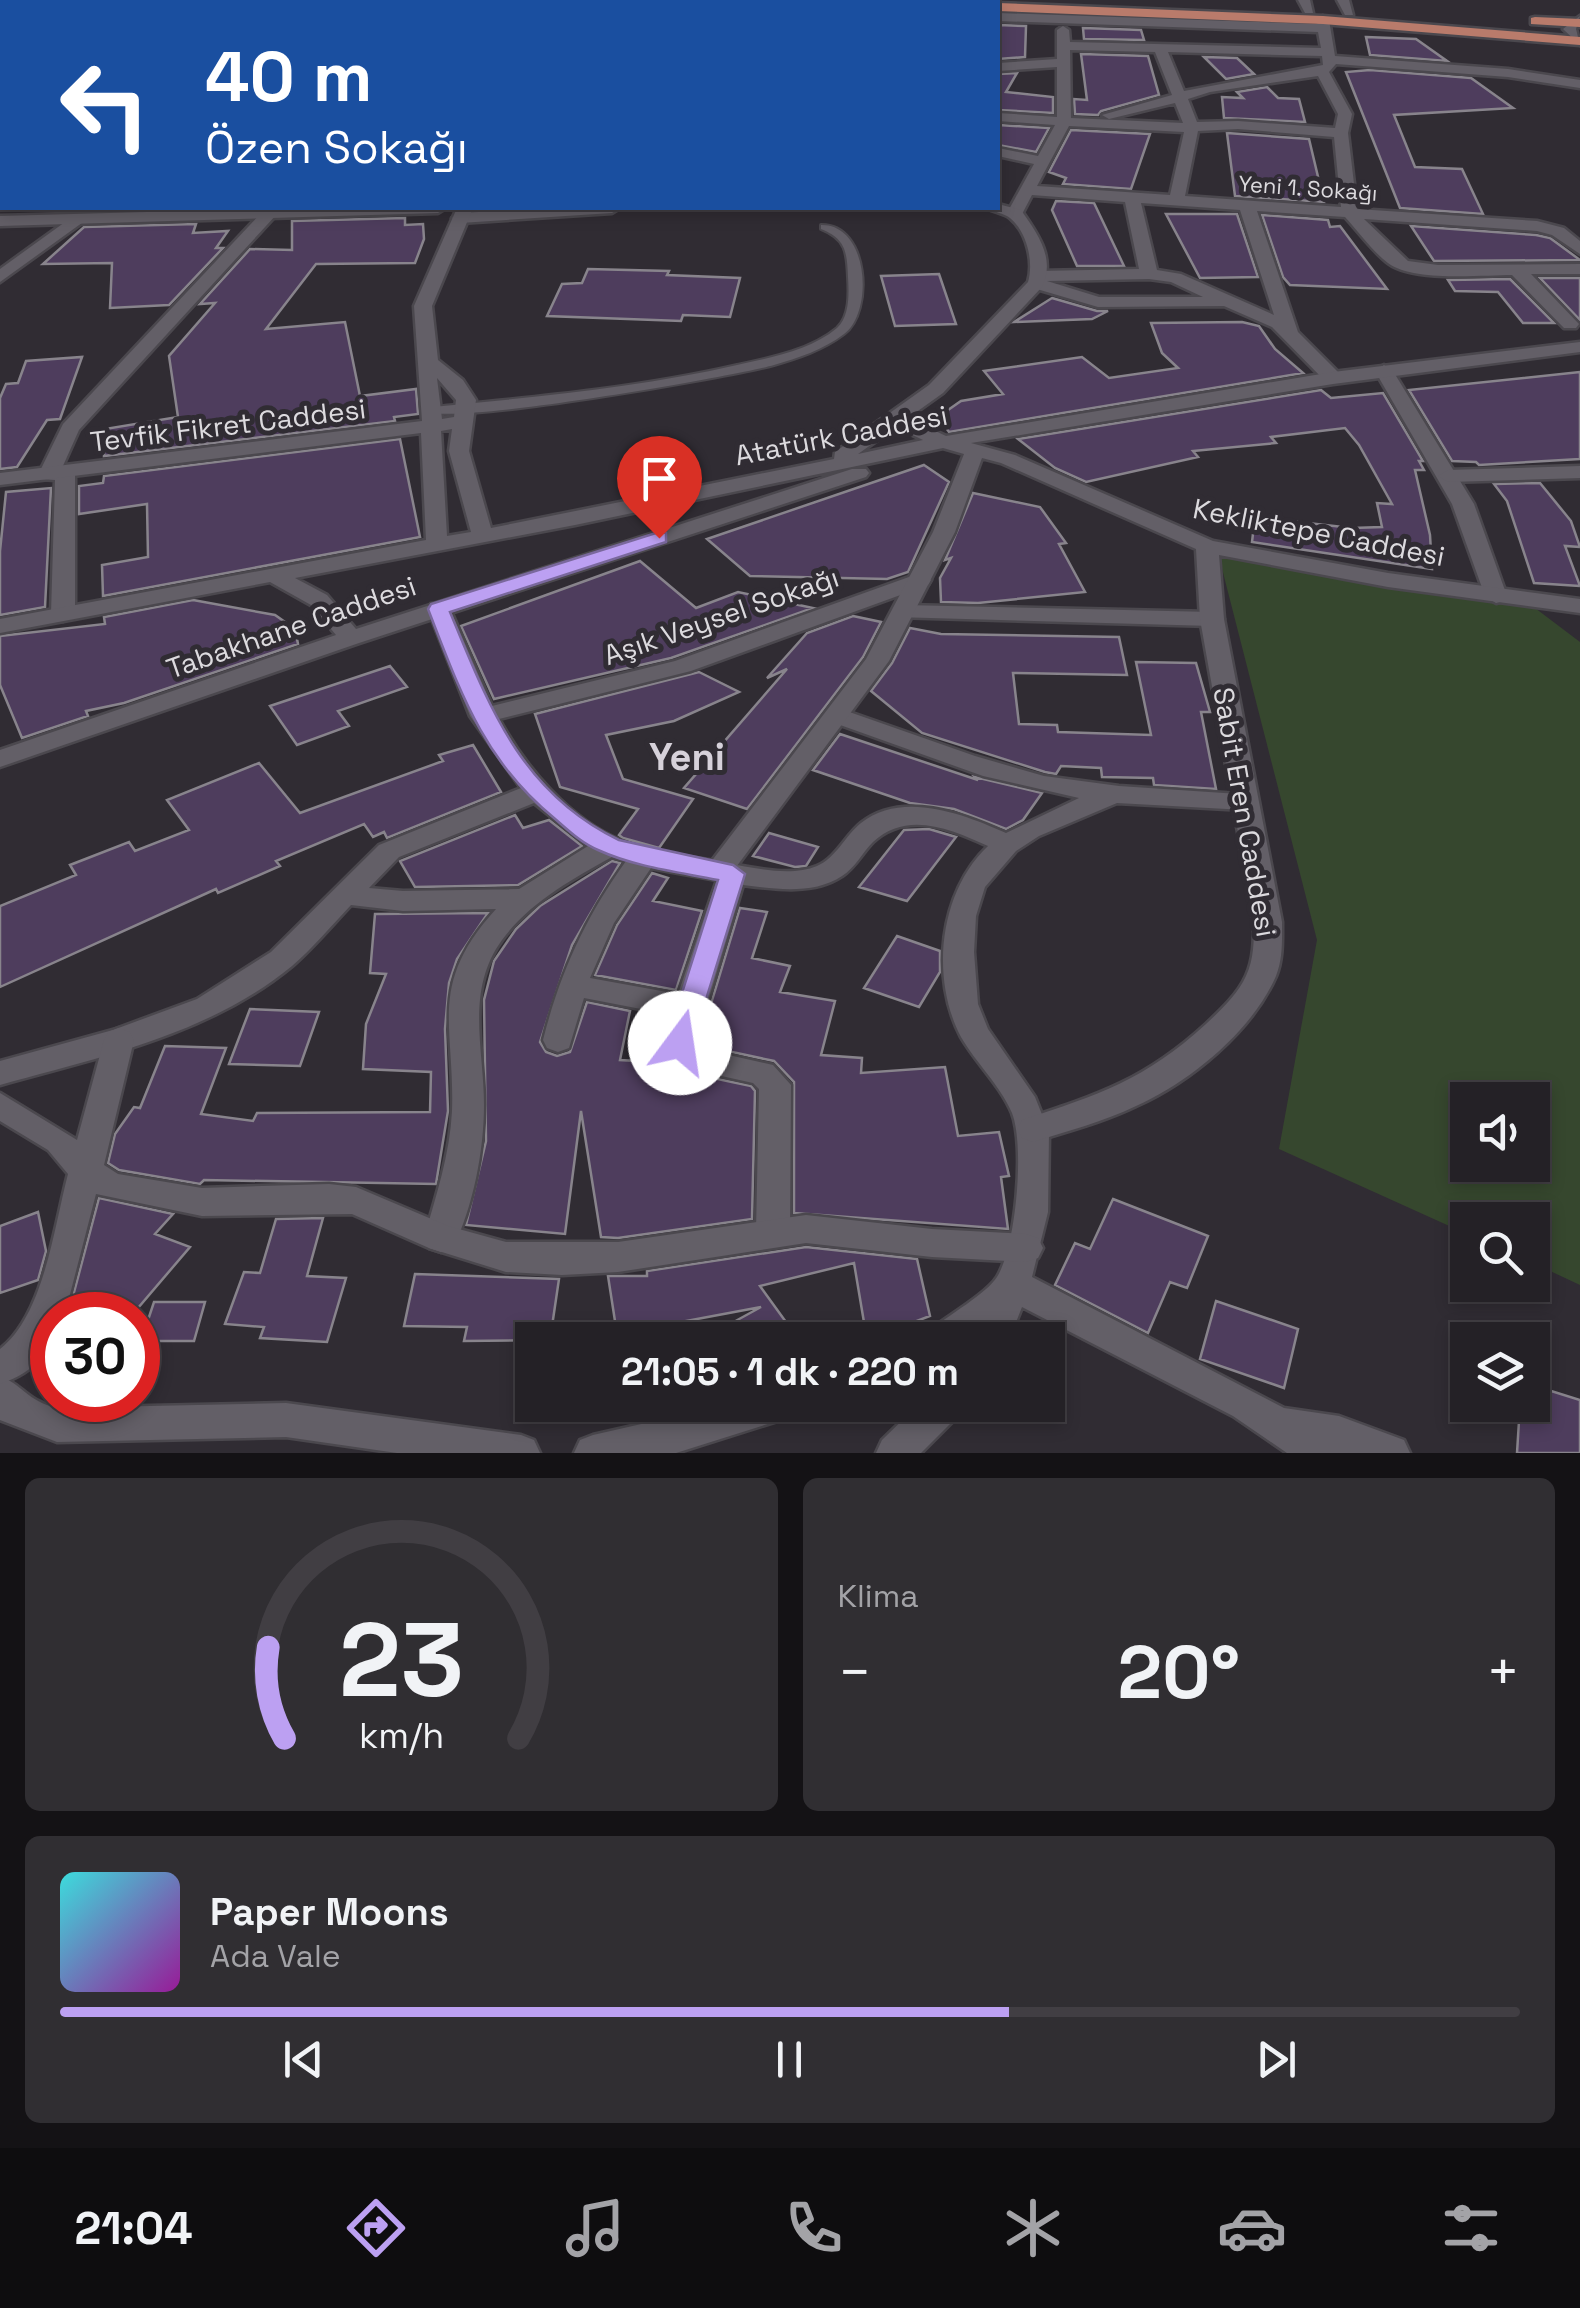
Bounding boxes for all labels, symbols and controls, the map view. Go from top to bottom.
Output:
text: 40 m [205,32,372,121]
icon: left [40,40,170,170]
text: Özen Sokağı [205,119,468,176]
street label: Yeni 1. Sokağı [1238,169,1378,207]
street label: Tevfik Fikret Caddesi [88,390,368,460]
street label: Atatürk Caddesi [732,397,950,473]
pin [617,436,702,539]
icon: arrive [632,451,687,506]
street label: Kekliktepe Caddesi [1190,490,1448,574]
street label: Aşık Veysel Sokağı [599,559,843,673]
street label: Tabakhane Caddesi [162,567,420,687]
street label: Sabit Eren Caddesi [1205,684,1285,940]
district label: Yeni [649,733,725,781]
position arrow [628,991,732,1095]
map controls [1450,1082,1550,1422]
button: sound [1450,1082,1550,1182]
button: search [1450,1202,1550,1302]
speed limit sign: 30 [30,1292,160,1422]
button: layers [1450,1322,1550,1422]
text: 21:05 · 1 dk · 220 m [621,1348,959,1396]
text: Klima [838,1576,919,1616]
text: 23 [339,1594,464,1726]
text: 20° [1117,1624,1240,1720]
text: − [838,1637,872,1707]
text: + [1486,1637,1520,1707]
text: km/h [359,1713,444,1758]
text: Paper Moons [210,1888,449,1936]
text: Ada Vale [210,1936,341,1976]
icon: previous [276,2032,331,2087]
icon: pause [762,2032,817,2087]
icon: next [1249,2032,1304,2087]
icon: directions [341,2193,411,2263]
icon: music [560,2193,630,2263]
icon: phone [779,2193,849,2263]
icon: climate [998,2193,1068,2263]
icon: car [1217,2193,1287,2263]
icon: filters [1436,2193,1506,2263]
text: 21:04 [74,2200,193,2257]

